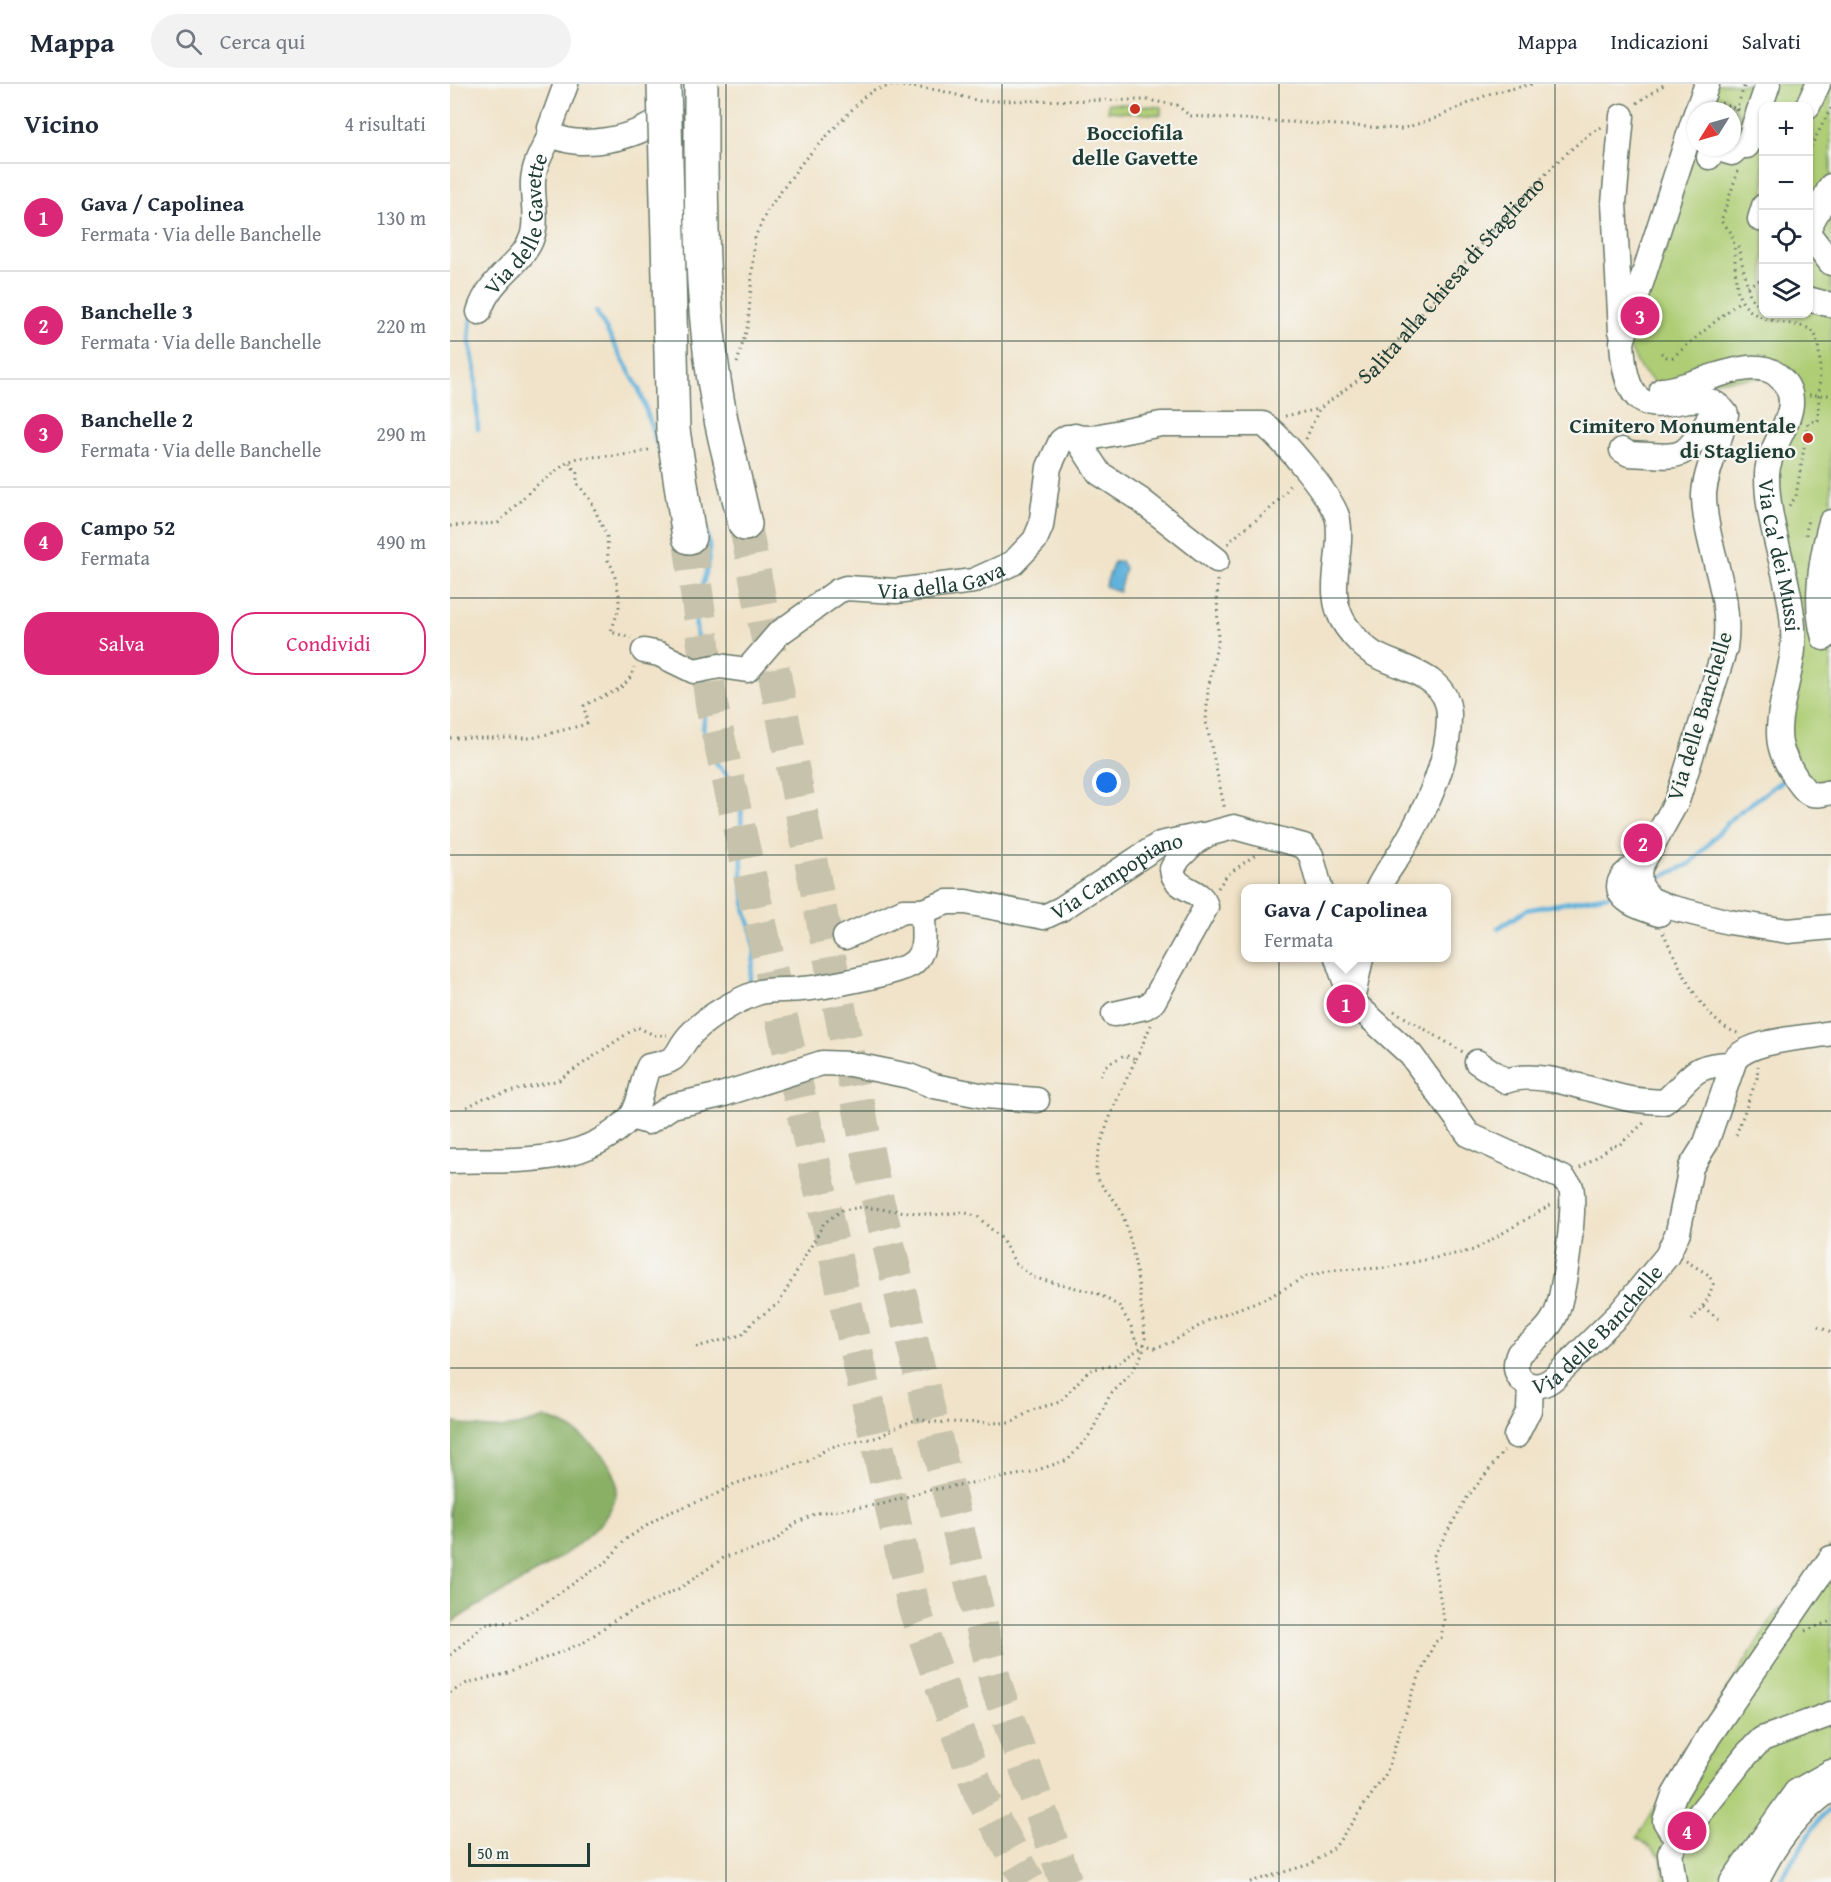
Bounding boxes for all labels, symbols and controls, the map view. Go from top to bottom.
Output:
search box [151,14,571,68]
text: Mappa [30,21,115,62]
icon: search [172,25,205,58]
text: Cerca qui [220,25,305,57]
text: Mappa [1518,26,1578,57]
text: Indicazioni [1611,26,1709,57]
text: Salvati [1742,26,1801,57]
marker: Bocciofila delle Gavette [1128,102,1142,116]
north arrow [1687,102,1741,156]
map controls [1759,102,1813,318]
button: + [1759,102,1813,156]
text: Vicino [24,104,99,143]
text: 4 risultati [345,109,426,138]
place label: Bocciofila delle Gavette [1072,116,1198,173]
street label: Via delle Gavette [476,147,556,301]
button: − [1759,156,1813,210]
street label: Salita alla Chiesa di Staglieno [1350,169,1552,391]
text: Gava / Capolinea [81,187,244,219]
text: 1 [38,203,49,232]
text: 130 m [376,203,426,232]
button: locate [1759,210,1813,264]
text: Fermata · Via delle Banchelle [81,219,322,248]
button: layers [1759,264,1813,318]
pin: 3 [1620,294,1660,338]
text: Banchelle 3 [81,295,193,327]
text: 2 [38,311,49,340]
text: 220 m [376,311,426,340]
text: Fermata · Via delle Banchelle [81,327,322,356]
text: Banchelle 2 [81,403,193,435]
place label: Cimitero Monumentale di Staglieno [1569,409,1796,466]
text: 3 [38,419,49,448]
text: 290 m [376,419,426,448]
marker: Cimitero Monumentale di Staglieno [1801,431,1815,445]
text: Fermata · Via delle Banchelle [81,435,322,464]
street label: Via Ca' dei Mussi [1751,478,1809,632]
text: Campo 52 [81,511,175,543]
text: 4 [38,527,49,556]
text: 490 m [376,527,426,556]
text: Fermata [81,543,150,572]
street label: Via della Gava [876,553,1010,607]
button: Salva [24,612,219,675]
button: Condividi [231,612,426,675]
street label: Via delle Banchelle [1658,627,1740,805]
your location [1092,768,1121,797]
pin: 2 [1624,820,1662,866]
street label: Via Campopiano [1045,824,1186,928]
popup [1241,884,1451,962]
text: Gava / Capolinea [1264,893,1428,925]
text: Fermata [1264,925,1333,954]
pin: 1 [1326,982,1366,1026]
street label: Via delle Banchelle [1529,1257,1670,1402]
pin: 4 [1668,1808,1706,1854]
scale bar [468,1840,590,1868]
text: 50 m [477,1841,509,1865]

